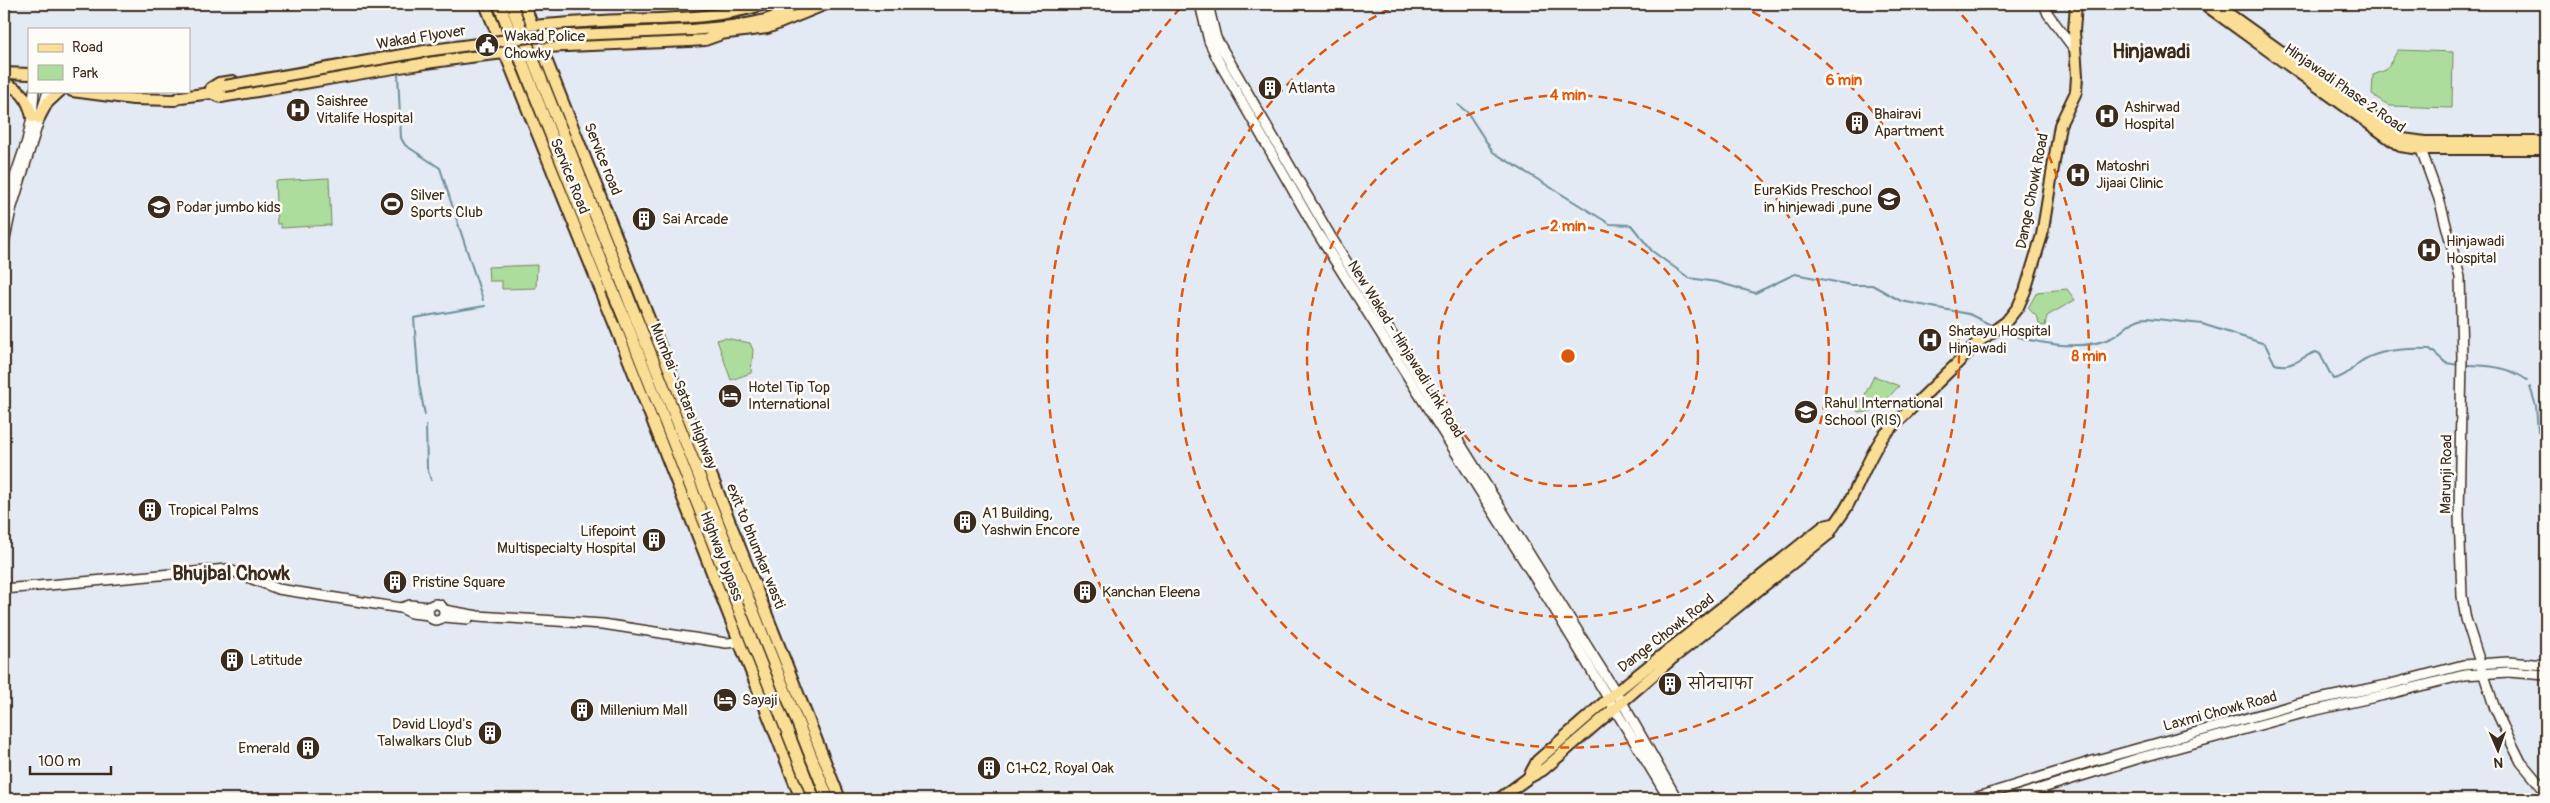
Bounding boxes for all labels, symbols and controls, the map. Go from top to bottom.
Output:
street label: Wakad Flyover [375,21,468,54]
place label: Wakad Police Chowky [504,27,586,63]
legend [28,28,190,92]
public building icon: Wakad Police Chowky [474,32,500,58]
text: Road [72,38,103,57]
district label: Hinjawadi [2112,39,2190,64]
street label: Hinjawadi Phase 2 Road [2280,39,2409,137]
text: Park [72,64,99,83]
text: 6 min [1826,71,1863,90]
building icon: Atlanta [1257,75,1283,101]
place label: Atlanta [1288,79,1335,98]
text: 4 min [1550,86,1587,105]
place label: Saishree Vitalife Hospital [316,92,413,128]
hospital icon: Saishree Vitalife Hospital [285,97,311,123]
place label: Ashirwad Hospital [2124,98,2180,134]
hospital icon: Ashirwad Hospital [2094,103,2120,129]
place label: Bhairavi Apartment [1874,105,1945,141]
building icon: Bhairavi Apartment [1844,110,1870,136]
street label: Service road [579,120,626,198]
street label: Dange Chowk Road [2012,132,2053,251]
street label: Service Road [546,135,593,217]
place label: Matoshri Jijaai Clinic [2096,157,2164,193]
hospital icon: Matoshri Jijaai Clinic [2065,162,2091,188]
place label: EuraKids Preschool in hinjewadi ,pune [1754,181,1873,217]
place label: Silver Sports Club [410,186,483,222]
school or university icon: EuraKids Preschool in hinjewadi ,pune [1876,186,1902,212]
sports icon: Silver Sports Club [379,191,405,217]
school or university icon: Podar jumbo kids [146,194,172,220]
place label: Podar jumbo kids [176,198,281,217]
building icon: Sai Arcade [631,206,657,232]
place label: Sai Arcade [662,210,729,229]
text: 2 min [1550,217,1586,236]
place label: Hinjawadi Hospital [2446,232,2504,268]
hospital icon: Hinjawadi Hospital [2416,237,2442,263]
street label: New Wakad - Hinjawadi Link Road [1343,257,1468,441]
street label: Mumbai - Satara Highway [646,321,722,472]
place label: Shatayu Hospital Hinjawadi [1948,322,2051,358]
hospital icon: Shatayu Hospital Hinjawadi [1917,327,1943,353]
centre of rings [1559,347,1577,365]
text: 8 min [2071,347,2107,366]
place label: Hotel Tip Top International [748,378,830,414]
hotel icon: Hotel Tip Top International [717,383,743,409]
place label: Rahul International School (RIS) [1824,394,1943,430]
school or university icon: Rahul International School (RIS) [1793,399,1819,425]
street label: Marunji Road [2436,434,2457,514]
street label: exit to bhumkar wasti [722,481,789,612]
building icon: Tropical Palms [137,497,163,523]
place label: Tropical Palms [168,501,259,520]
place label: A1 Building, Yashwin Encore [981,504,1080,540]
street label: Highway bypass [696,508,748,604]
building icon: A1 Building, Yashwin Encore [952,509,978,535]
place label: Lifepoint Multispecialty Hospital [497,522,637,558]
building icon: Lifepoint Multispecialty Hospital [641,527,667,553]
district label: Bhujbal Chowk [172,561,290,586]
building icon: Pristine Square [382,569,408,595]
place label: Pristine Square [412,573,506,592]
building icon: Kanchan Eleena [1072,579,1098,605]
place label: Kanchan Eleena [1102,583,1200,602]
street label: Dange Chowk Road [1614,590,1718,677]
building icon: Latitude [219,647,245,673]
place label: Latitude [250,651,303,670]
building icon: सोनचाफा [1657,671,1683,697]
place label: सोनचाफा [1687,672,1753,694]
hotel icon: Sayaji [712,687,738,713]
street label: Laxmi Chowk Road [2161,687,2279,736]
place label: Sayaji [742,691,778,710]
building icon: Millenium Mall [569,697,595,723]
place label: Millenium Mall [600,701,687,720]
place label: David Lloyd's Talwalkars Club [377,715,472,751]
building icon: David Lloyd's Talwalkars Club [477,720,503,746]
north arrow [2472,726,2522,776]
building icon: Emerald [295,735,321,761]
place label: Emerald [238,739,290,758]
scale bar [30,743,111,775]
text: 100 m [38,752,81,771]
text: N [2493,754,2503,771]
building icon: C1+C2, Royal Oak [976,755,1002,781]
place label: C1+C2, Royal Oak [1006,759,1115,778]

